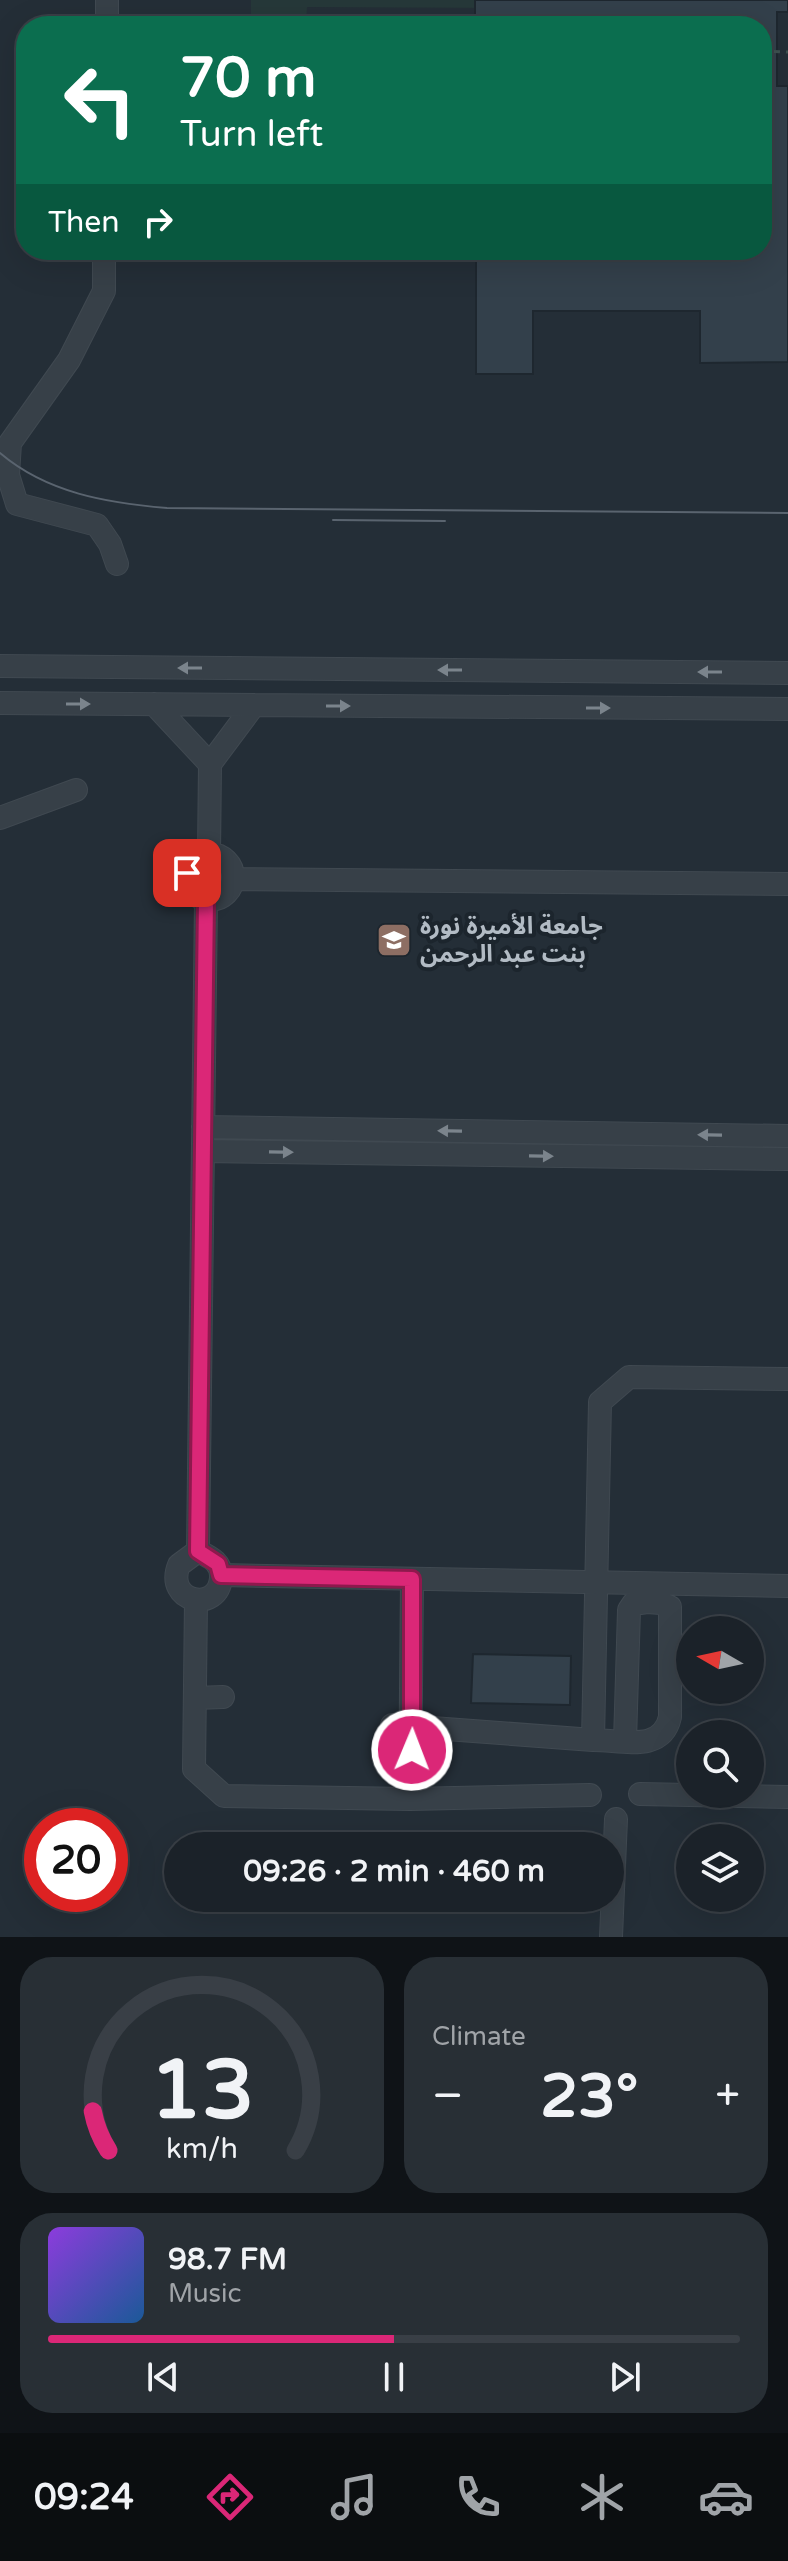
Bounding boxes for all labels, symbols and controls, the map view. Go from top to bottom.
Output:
text: 70 m [180,45,316,112]
icon: left [48,48,152,152]
text: Turn left [180,113,323,156]
icon: right [136,200,180,244]
text: Then [48,204,120,241]
one-way arrow [177,662,202,674]
one-way arrow [437,664,462,676]
one-way arrow [697,666,722,678]
one-way arrow [66,698,91,710]
one-way arrow [326,700,351,712]
one-way arrow [586,702,611,714]
pin [153,839,221,907]
icon: arrive [165,851,209,895]
place label: جامعة الأميرة نورة بنت عبد الرحمن [420,912,603,969]
school or university icon: جامعة الأميرة نورة بنت عبد الرحمن [375,921,413,959]
one-way arrow [437,1125,462,1137]
one-way arrow [697,1129,722,1141]
one-way arrow [269,1146,294,1158]
one-way arrow [529,1150,554,1162]
north arrow [676,1616,764,1704]
map controls [676,1616,764,1912]
position arrow [370,1708,454,1792]
button: search [676,1720,764,1808]
speed limit sign: 20 [24,1808,128,1912]
button: layers [676,1824,764,1912]
text: 09:26 · 2 min · 460 m [243,1853,545,1890]
text: Climate [432,2021,526,2052]
text: 13 [150,2041,254,2141]
text: 23° [540,2061,638,2133]
text: − [432,2070,463,2123]
text: + [715,2070,740,2123]
text: km/h [166,2132,238,2166]
text: 98.7 FM [168,2241,287,2278]
text: Music [168,2278,241,2309]
icon: previous [141,2355,185,2399]
icon: pause [372,2355,416,2399]
icon: next [603,2355,647,2399]
icon: directions [202,2469,258,2525]
icon: music [326,2469,382,2525]
icon: phone [450,2469,506,2525]
icon: climate [574,2469,630,2525]
icon: car [698,2469,754,2525]
text: 09:24 [34,2476,134,2519]

